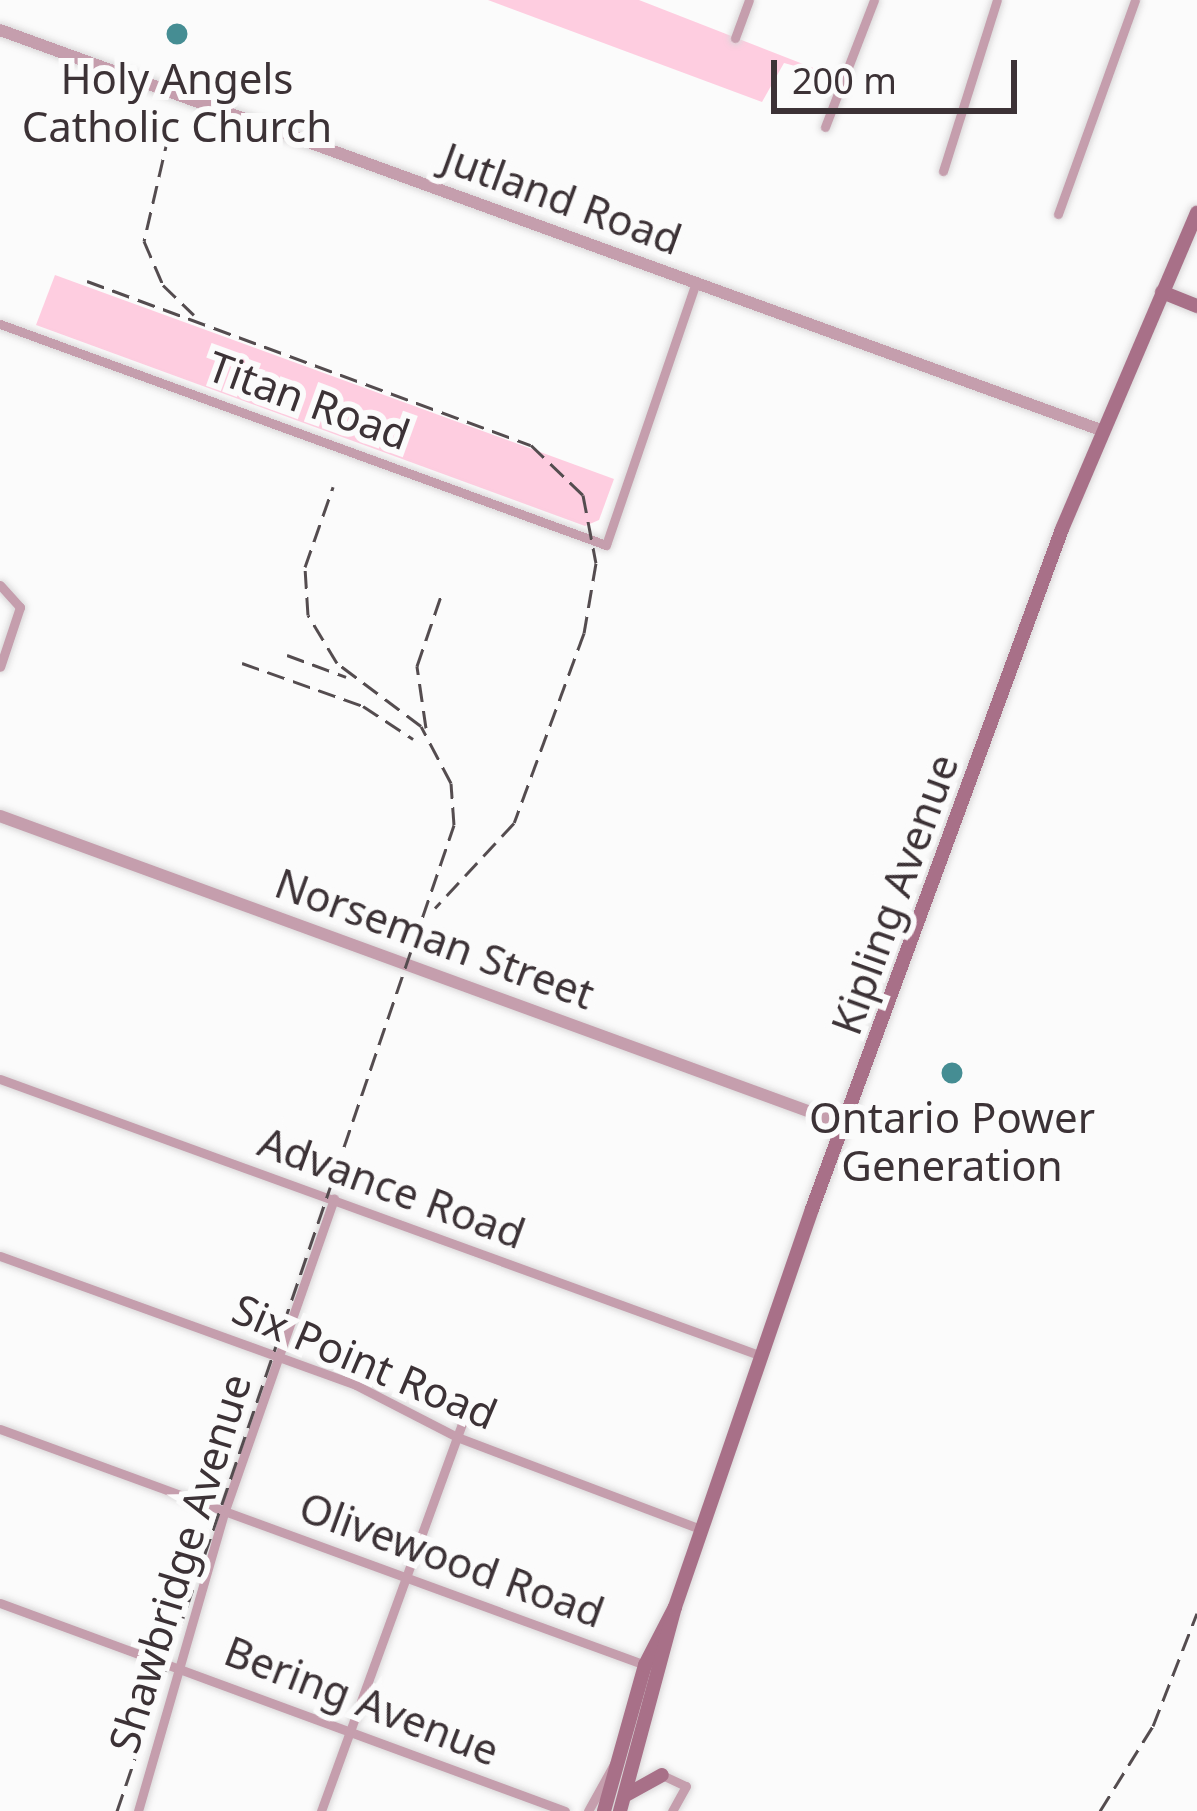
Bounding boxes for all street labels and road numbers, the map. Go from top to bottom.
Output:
street label: Jutland Road [436,131,688,265]
street label: Titan Road [201,340,417,460]
street label: Kipling Avenue [820,747,968,1041]
street label: Norseman Street [269,857,601,1019]
street label: Advance Road [252,1116,532,1258]
street label: Six Point Road [226,1283,504,1439]
street label: Shawbridge Avenue [97,1368,261,1758]
street label: Olivewood Road [293,1481,611,1637]
street label: Bering Avenue [218,1625,506,1775]

